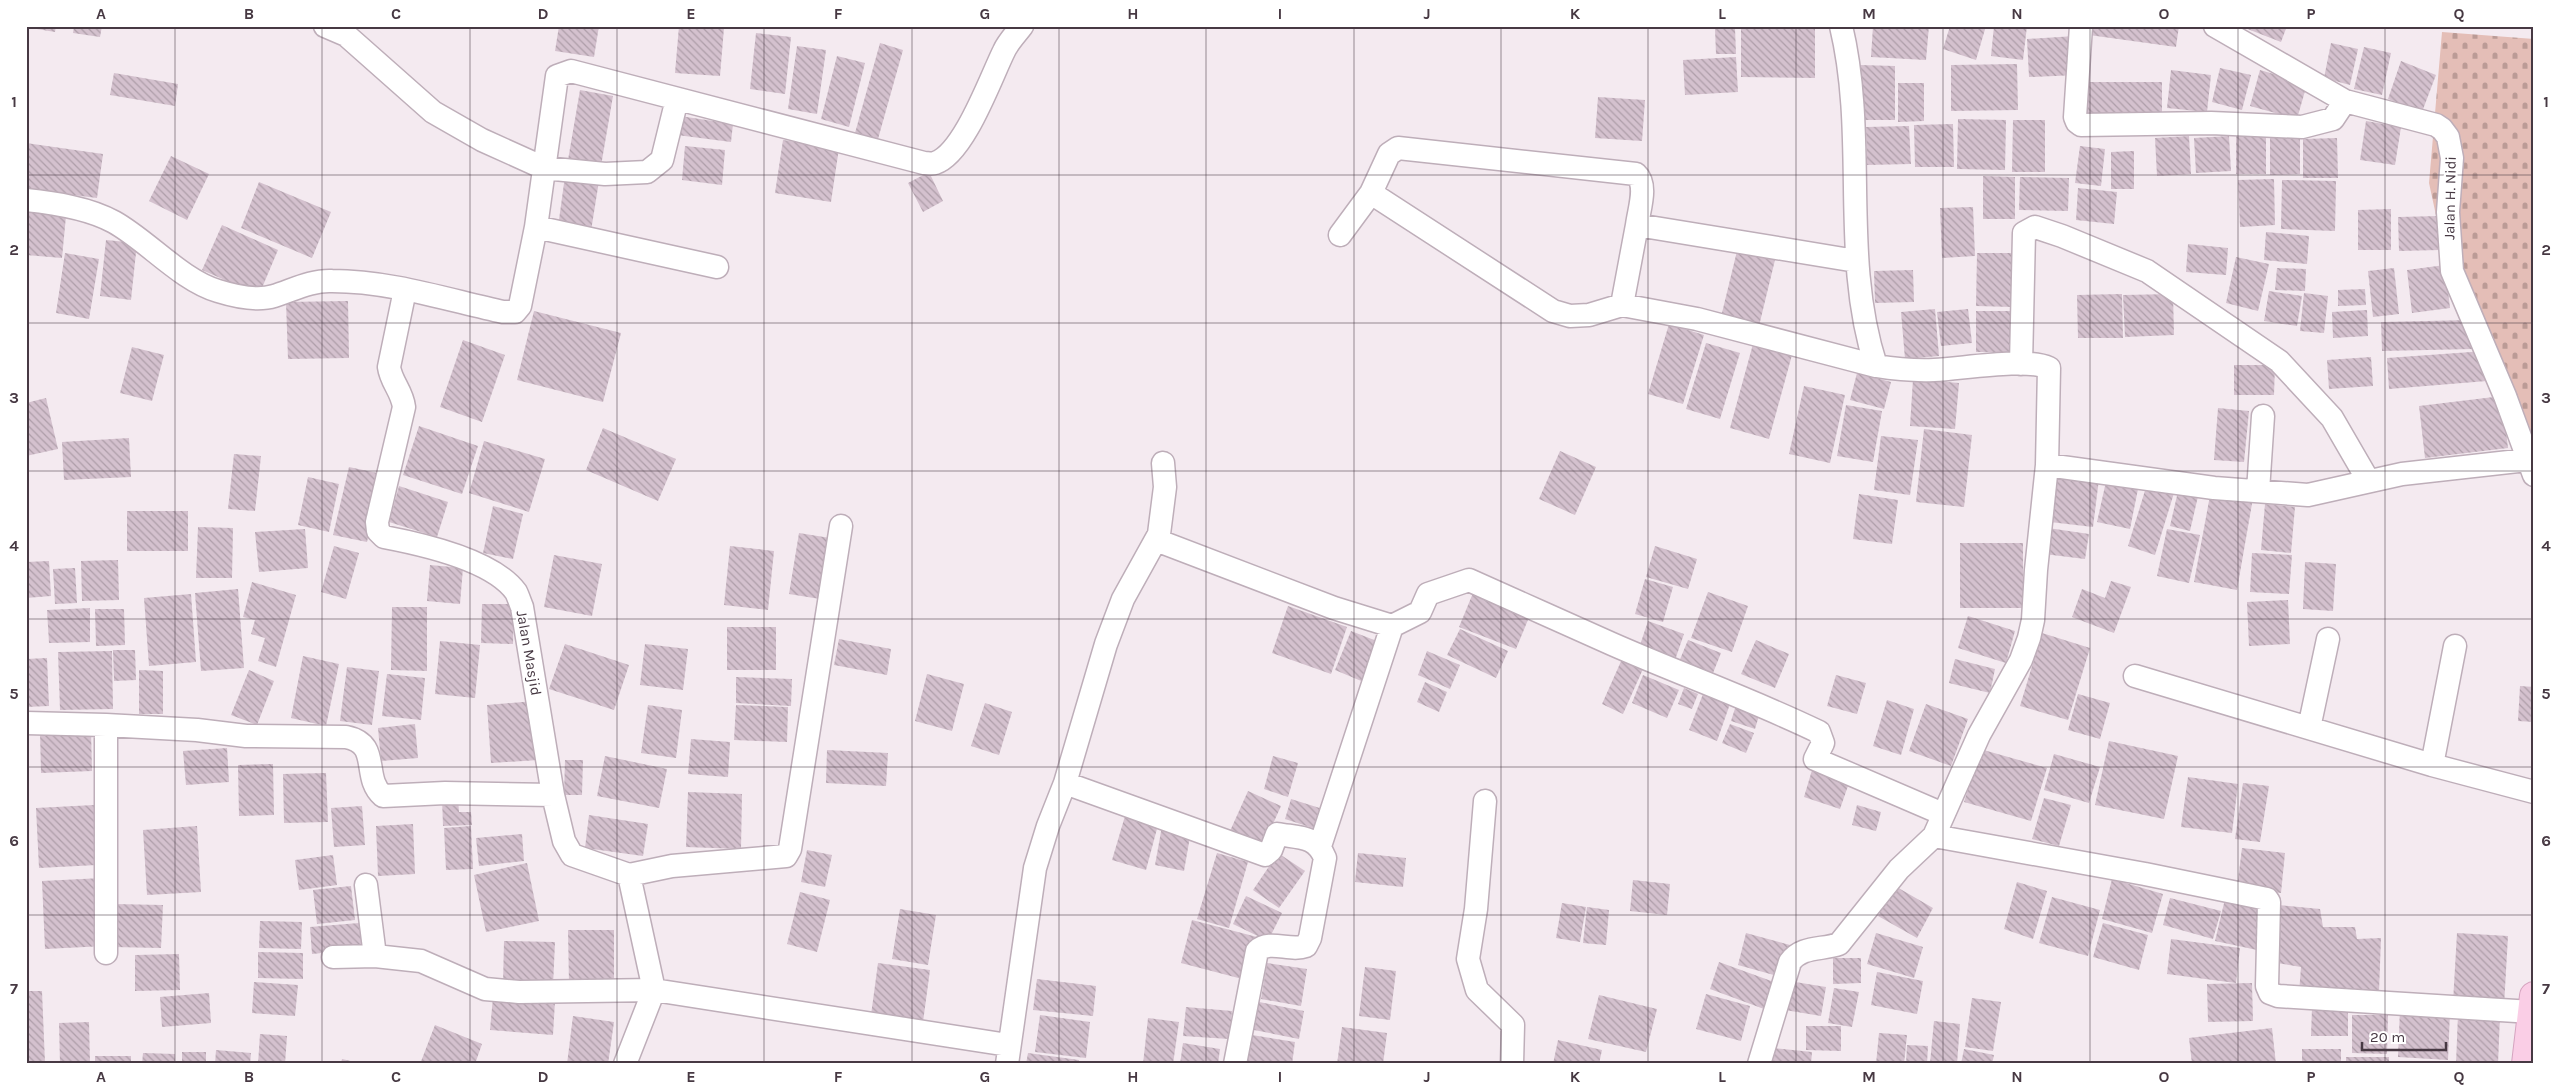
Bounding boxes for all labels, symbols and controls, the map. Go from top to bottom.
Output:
text: A [96,4,106,23]
text: B [244,4,254,23]
text: C [391,4,401,23]
text: D [538,4,549,23]
text: E [686,4,696,23]
text: F [834,4,843,23]
text: G [980,4,990,23]
text: H [1127,4,1139,23]
text: I [1278,4,1282,23]
text: J [1423,4,1431,23]
text: K [1570,4,1581,23]
text: L [1718,4,1726,23]
text: M [1862,4,1876,23]
text: N [2011,4,2023,23]
text: O [2159,4,2170,23]
text: P [2306,4,2316,23]
text: Q [2454,4,2465,23]
text: 1 [11,92,17,111]
text: 1 [2543,92,2549,111]
street label: Jalan H. Nidi [2440,156,2460,240]
text: 2 [9,240,19,259]
text: 2 [2541,240,2551,259]
text: 3 [9,388,19,407]
text: 3 [2541,388,2551,407]
text: 4 [9,536,19,555]
text: 4 [2541,536,2551,555]
street label: Jalan Masjid [513,609,545,697]
text: 5 [9,684,19,703]
text: 5 [2541,684,2551,703]
text: 6 [9,831,19,850]
text: 6 [2541,831,2551,850]
text: 7 [10,979,18,998]
text: 7 [2542,979,2550,998]
scale bar [2362,1020,2446,1052]
text: 20 m [2370,1028,2405,1046]
text: A [96,1067,106,1086]
text: B [244,1067,254,1086]
text: C [391,1067,401,1086]
text: D [538,1067,549,1086]
text: E [686,1067,696,1086]
text: F [834,1067,843,1086]
text: G [980,1067,990,1086]
text: H [1127,1067,1139,1086]
text: I [1278,1067,1282,1086]
text: J [1423,1067,1431,1086]
text: K [1570,1067,1581,1086]
text: L [1718,1067,1726,1086]
text: M [1862,1067,1876,1086]
text: N [2011,1067,2023,1086]
text: O [2159,1067,2170,1086]
text: P [2306,1067,2316,1086]
text: Q [2454,1067,2465,1086]

